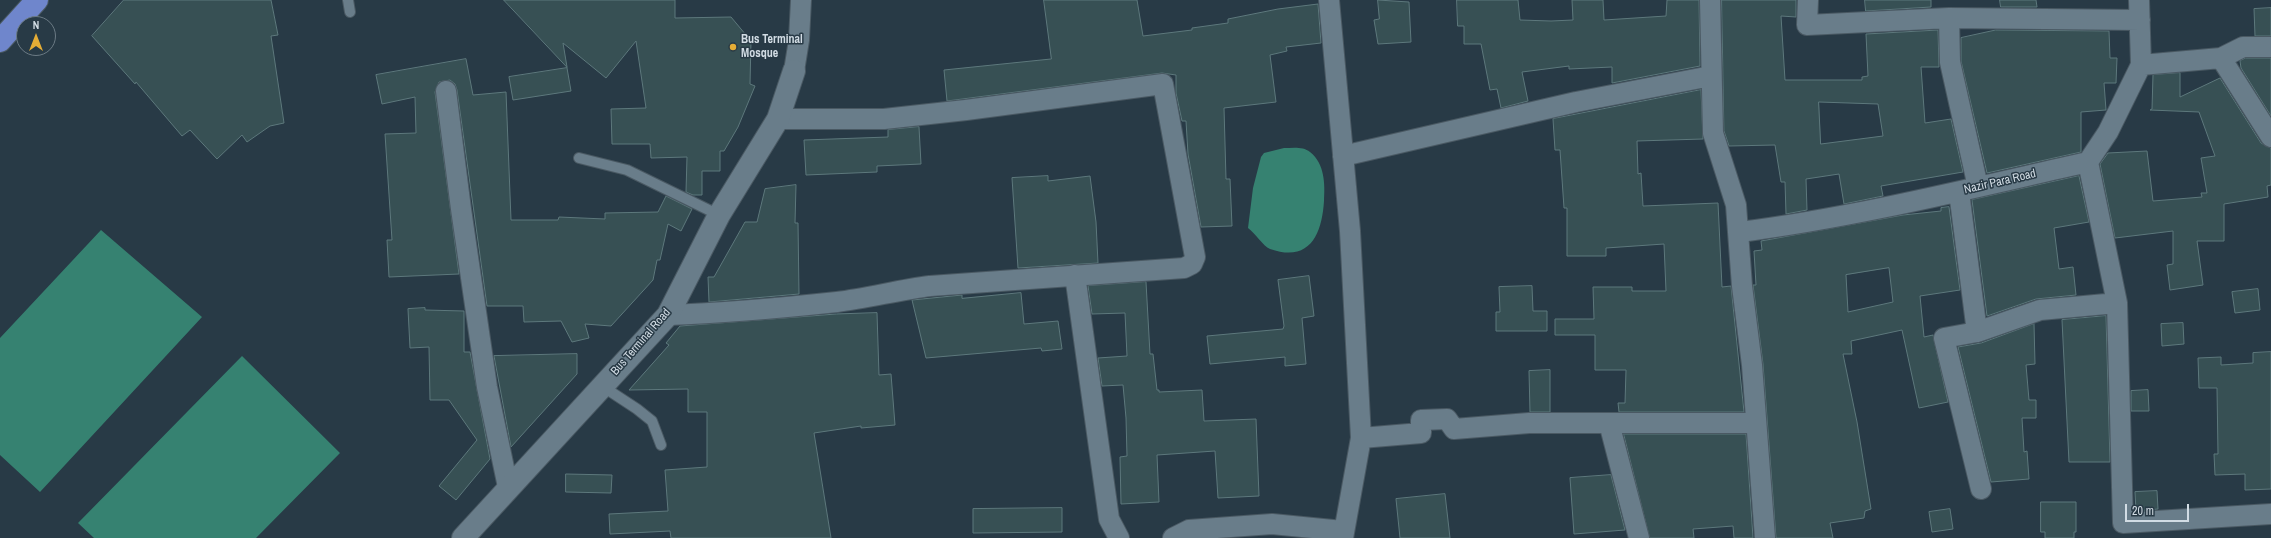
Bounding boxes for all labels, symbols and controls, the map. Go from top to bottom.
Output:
north arrow [16,16,56,56]
text: N [33,18,39,32]
place label: Bus Terminal Mosque [741,33,803,61]
marker: Bus Terminal Mosque [728,42,738,52]
street label: Nazir Para Road [1963,167,2037,197]
street label: Bus Terminal Road [608,306,674,378]
scale bar [2127,496,2191,522]
text: 20 m [2132,503,2154,519]

